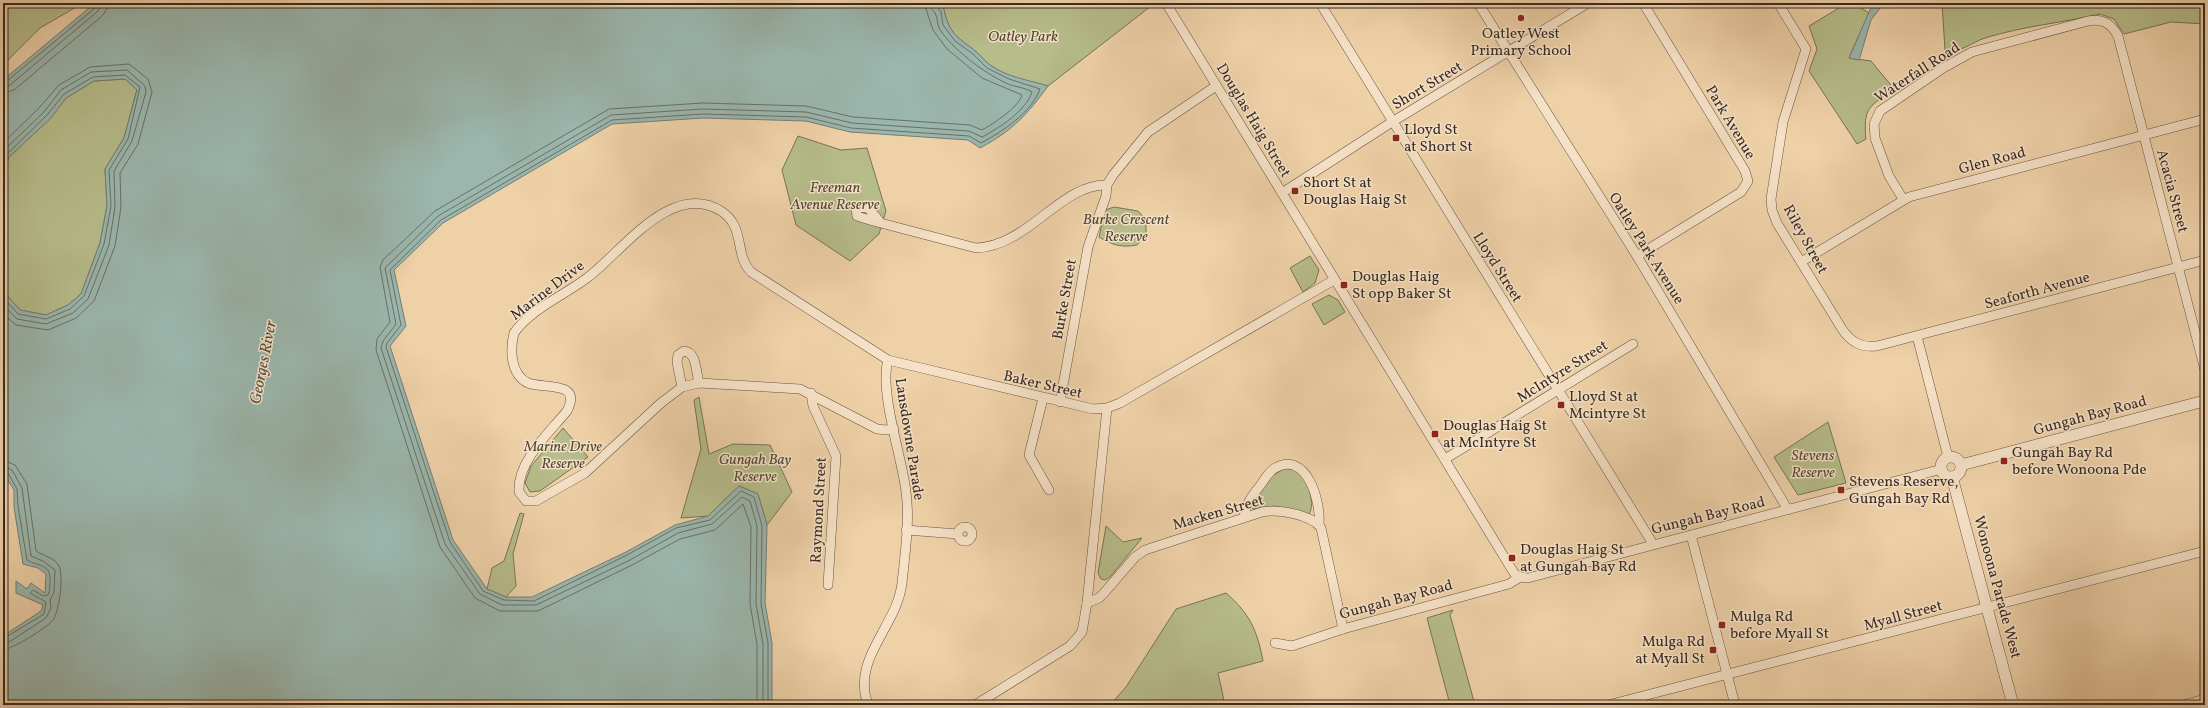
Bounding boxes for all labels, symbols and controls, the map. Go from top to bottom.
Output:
marker: Oatley West Primary School [1516,13,1526,23]
place label: Oatley West Primary School [1470,24,1572,62]
park label: Oatley Park [988,27,1058,48]
street label: Waterfall Road [1871,38,1965,109]
street label: Short Street [1388,57,1467,116]
street label: Douglas Haig Street [1210,60,1295,182]
street label: Park Avenue [1699,82,1760,164]
place label: Lloyd St at Short St [1404,120,1473,158]
marker: Lloyd St at Short St [1391,133,1401,143]
street label: Glen Road [1957,142,2028,180]
street label: Acacia Street [2150,147,2193,235]
place label: Short St at Douglas Haig St [1303,173,1407,211]
park label: Freeman Avenue Reserve [790,178,880,216]
marker: Short St at Douglas Haig St [1290,186,1300,196]
street label: Oatley Park Avenue [1603,189,1689,309]
street label: Riley Street [1777,201,1832,278]
park label: Burke Crescent Reserve [1083,210,1170,248]
street label: Lloyd Street [1467,229,1527,307]
street label: Marine Drive [506,256,589,326]
street label: Burke Street [1048,257,1083,341]
place label: Douglas Haig St opp Baker St [1352,267,1451,305]
street label: Seaforth Avenue [1982,267,2093,316]
marker: Douglas Haig St opp Baker St [1339,280,1349,290]
water label: Georges River [245,318,283,406]
street label: McIntyre Street [1513,336,1612,409]
street label: Baker Street [1001,366,1084,405]
street label: Lansdowne Parade [888,376,929,502]
place label: Lloyd St at Mcintyre St [1569,387,1646,425]
street label: Gungah Bay Road [2031,391,2149,442]
marker: Lloyd St at Mcintyre St [1556,400,1566,410]
place label: Douglas Haig St at McIntyre St [1443,416,1547,454]
marker: Douglas Haig St at McIntyre St [1430,429,1440,439]
park label: Marine Drive Reserve [523,437,603,475]
place label: Gungah Bay Rd before Wonoona Pde [2012,443,2147,481]
park label: Stevens Reserve [1791,446,1835,484]
park label: Gungah Bay Reserve [719,450,792,488]
street label: Raymond Street [806,456,833,564]
marker: Gungah Bay Rd before Wonoona Pde [1999,456,2009,466]
place label: Stevens Reserve, Gungah Bay Rd [1849,472,1958,510]
marker: Stevens Reserve, Gungah Bay Rd [1836,485,1846,495]
street label: Macken Street [1170,490,1267,537]
street label: Gungah Bay Road [1649,492,1767,541]
street label: Wonoona Parade West [1967,514,2026,661]
place label: Douglas Haig St at Gungah Bay Rd [1520,540,1636,578]
marker: Douglas Haig St at Gungah Bay Rd [1507,553,1517,563]
street label: Gungah Bay Road [1337,575,1455,626]
street label: Myall Street [1862,596,1945,637]
place label: Mulga Rd before Myall St [1730,607,1829,645]
marker: Mulga Rd before Myall St [1717,620,1727,630]
place label: Mulga Rd at Myall St [1635,632,1705,670]
marker: Mulga Rd at Myall St [1708,645,1718,655]

